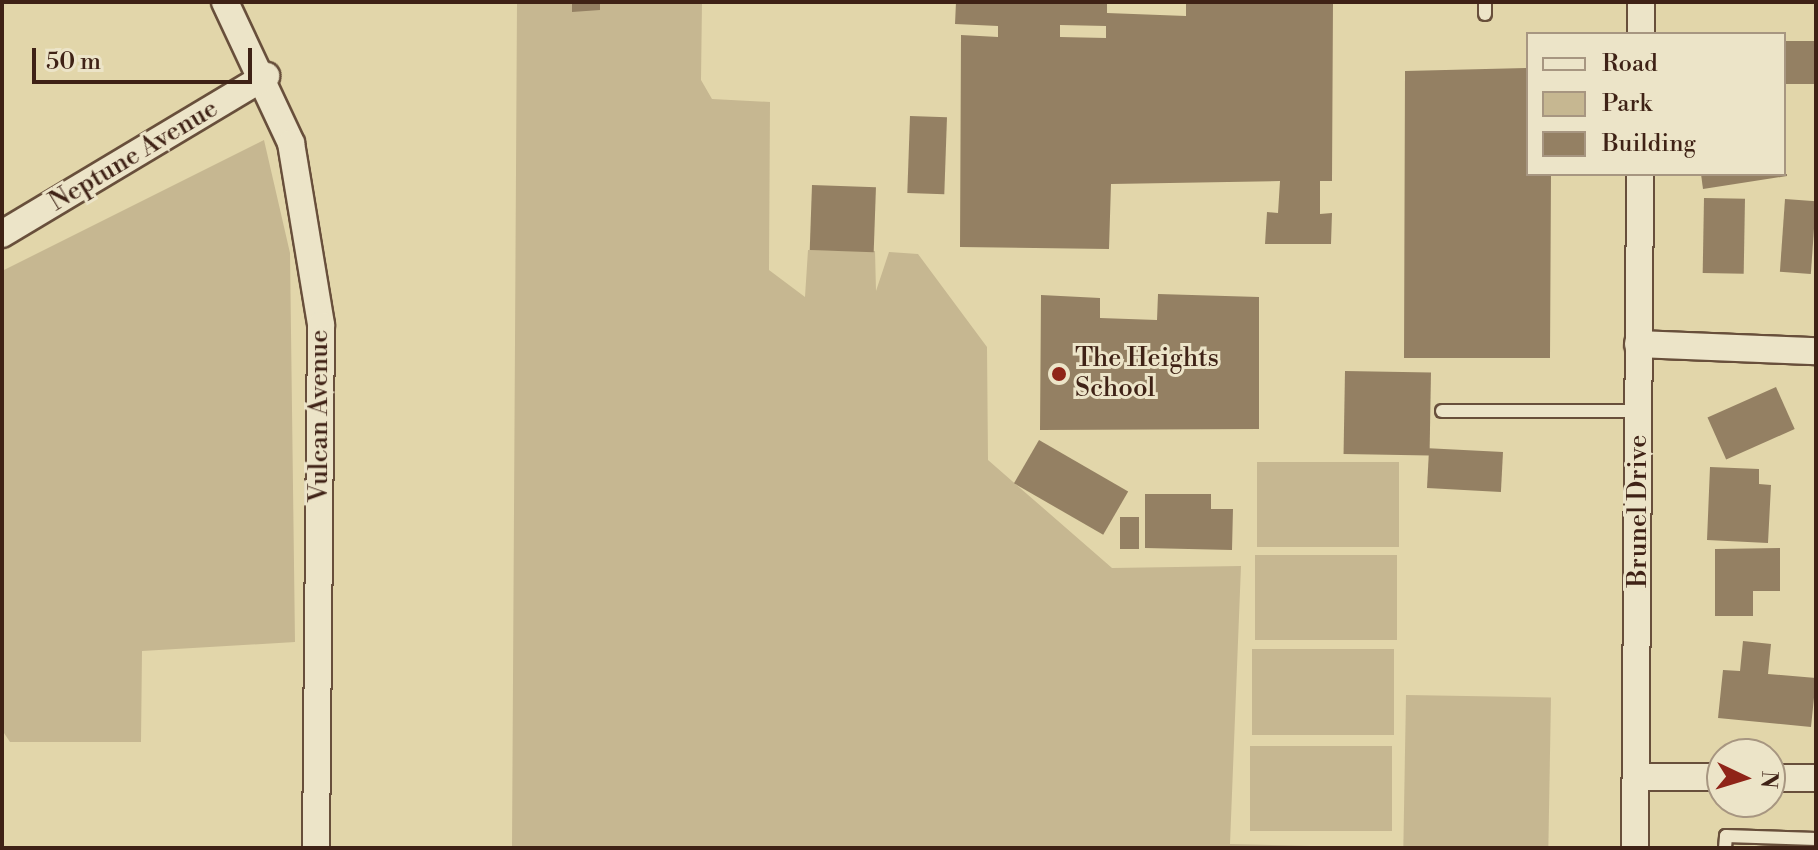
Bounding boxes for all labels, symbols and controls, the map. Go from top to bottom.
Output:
scale bar [36,32,256,82]
legend [1526,32,1786,176]
text: 50 m [46,47,101,77]
text: Road [1602,49,1658,79]
text: Park [1602,89,1652,119]
street label: Neptune Avenue [44,93,224,219]
text: Building [1602,129,1696,159]
street label: Vulcan Avenue [304,330,336,502]
place label: The Heights School [1075,343,1219,404]
marker: The Heights School [1050,365,1068,383]
street label: Brunel Drive [1623,435,1655,587]
north arrow [1706,738,1786,818]
text: N [1754,770,1783,789]

